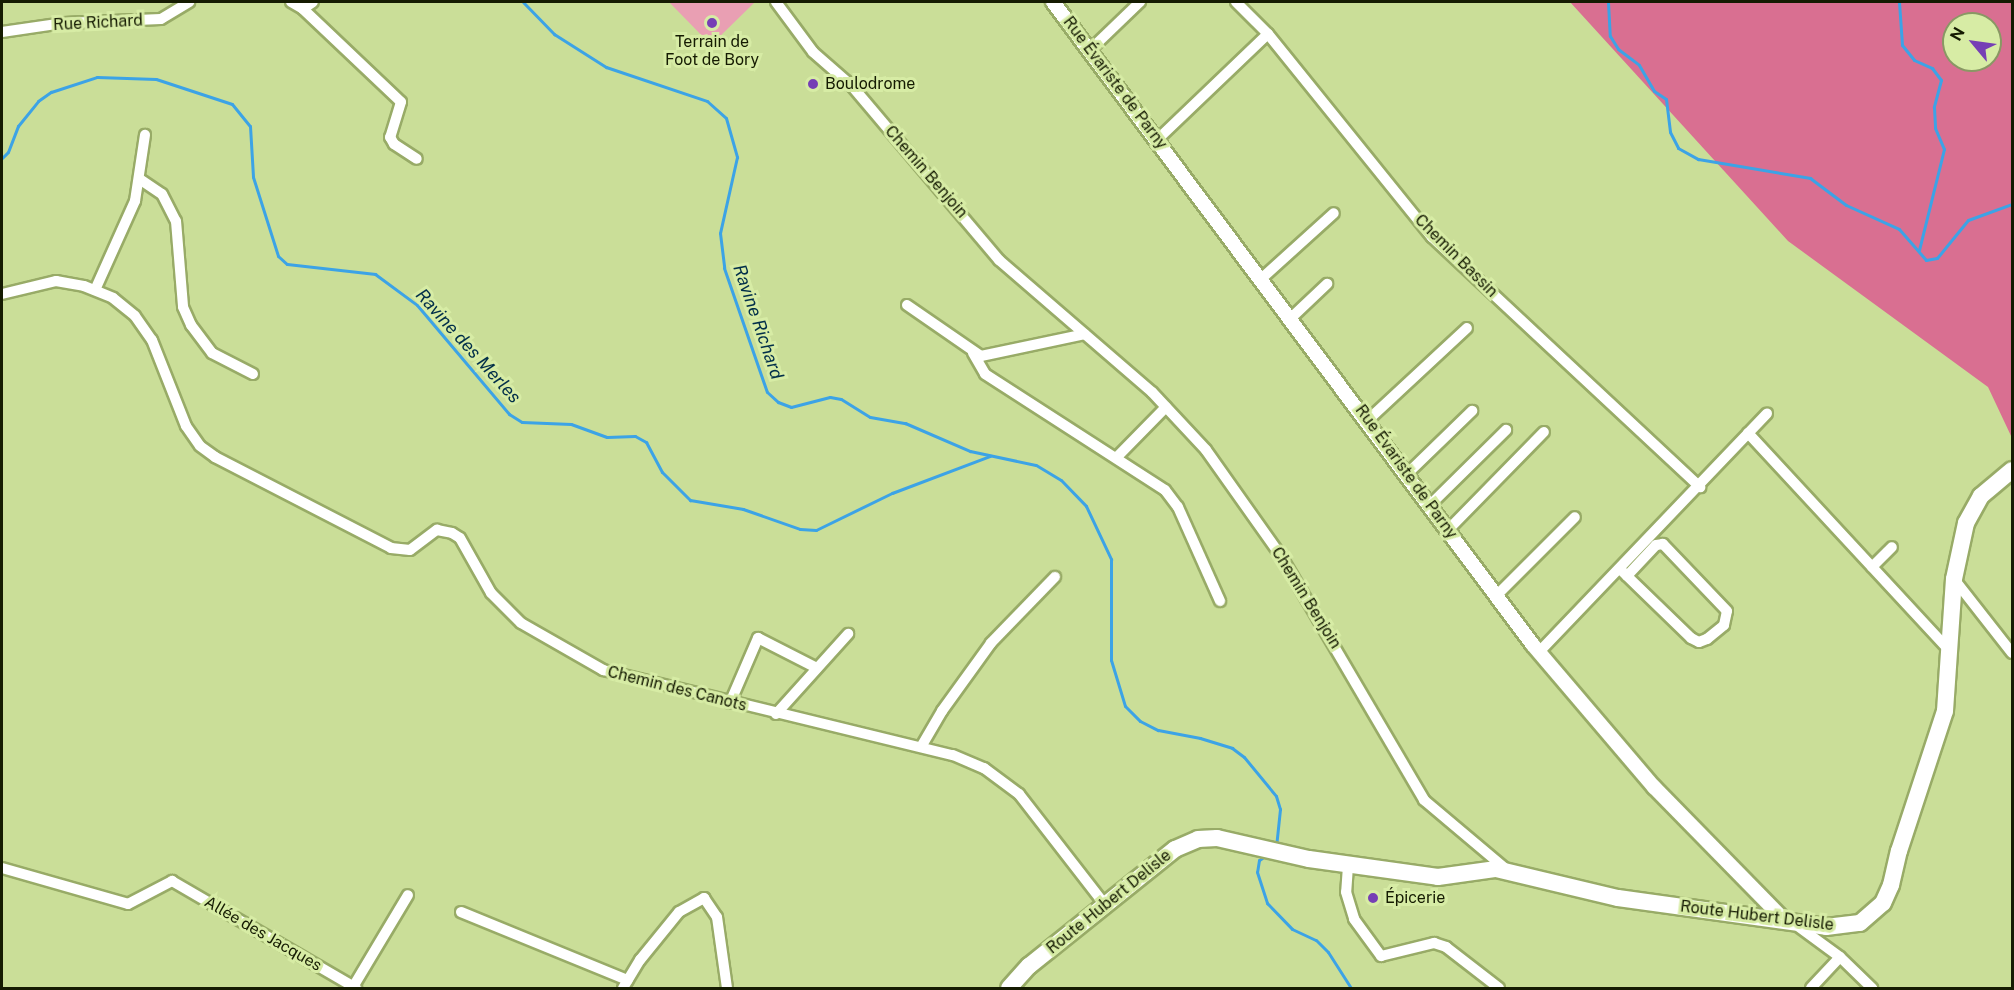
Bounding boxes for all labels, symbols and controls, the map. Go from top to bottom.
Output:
street label: Rue Richard [53,11,143,35]
north arrow [1942,12,2002,72]
street label: Rue Évariste de Parny [1059,13,1171,153]
marker: Terrain de Foot de Bory [705,16,719,30]
text: N [1946,24,1969,44]
place label: Terrain de Foot de Bory [665,32,759,70]
place label: Boulodrome [825,74,915,94]
marker: Boulodrome [806,77,820,91]
street label: Chemin Benjoin [881,122,971,222]
street label: Chemin Bassin [1411,211,1501,301]
water label: Ravine Richard [728,262,788,382]
water label: Ravine des Merles [411,284,525,408]
street label: Rue Évariste de Parny [1351,401,1461,543]
street label: Chemin Benjoin [1267,544,1345,652]
street label: Chemin des Canots [605,662,749,716]
street label: Route Hubert Delisle [1043,846,1175,958]
place label: Épicerie [1385,888,1445,908]
marker: Épicerie [1366,891,1380,905]
street label: Allée des Jacques [201,893,325,975]
street label: Route Hubert Delisle [1679,897,1835,935]

